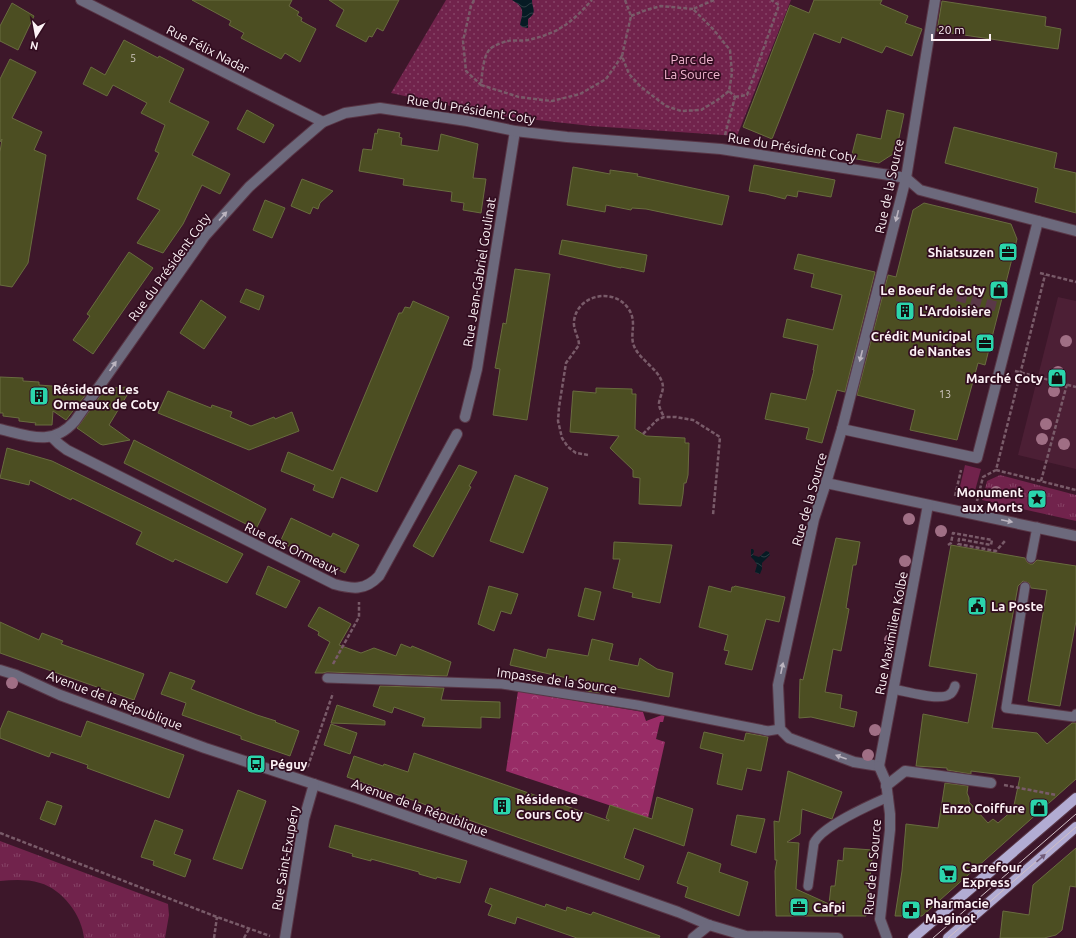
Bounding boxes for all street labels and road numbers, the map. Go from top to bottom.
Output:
street label: Rue Félix Nadar [164,22,252,76]
street label: Rue du Président Coty [406,92,536,126]
street label: Rue du Président Coty [727,130,857,164]
street label: Rue de la Source [872,137,906,235]
street label: Rue Jean-Gabriel Goulinat [460,196,498,348]
street label: Rue du Président Coty [125,210,213,324]
street label: Rue de la Source [789,451,829,547]
street label: Rue des Ormeaux [243,519,342,577]
street label: Rue Maximilien Kolbe [872,570,910,696]
street label: Impasse de la Source [496,665,618,695]
street label: Avenue de la République [45,668,185,732]
street label: Avenue de la République [350,776,490,838]
street label: Rue Saint-Exupéry [269,805,301,911]
street label: Rue de la Source [861,818,883,916]

